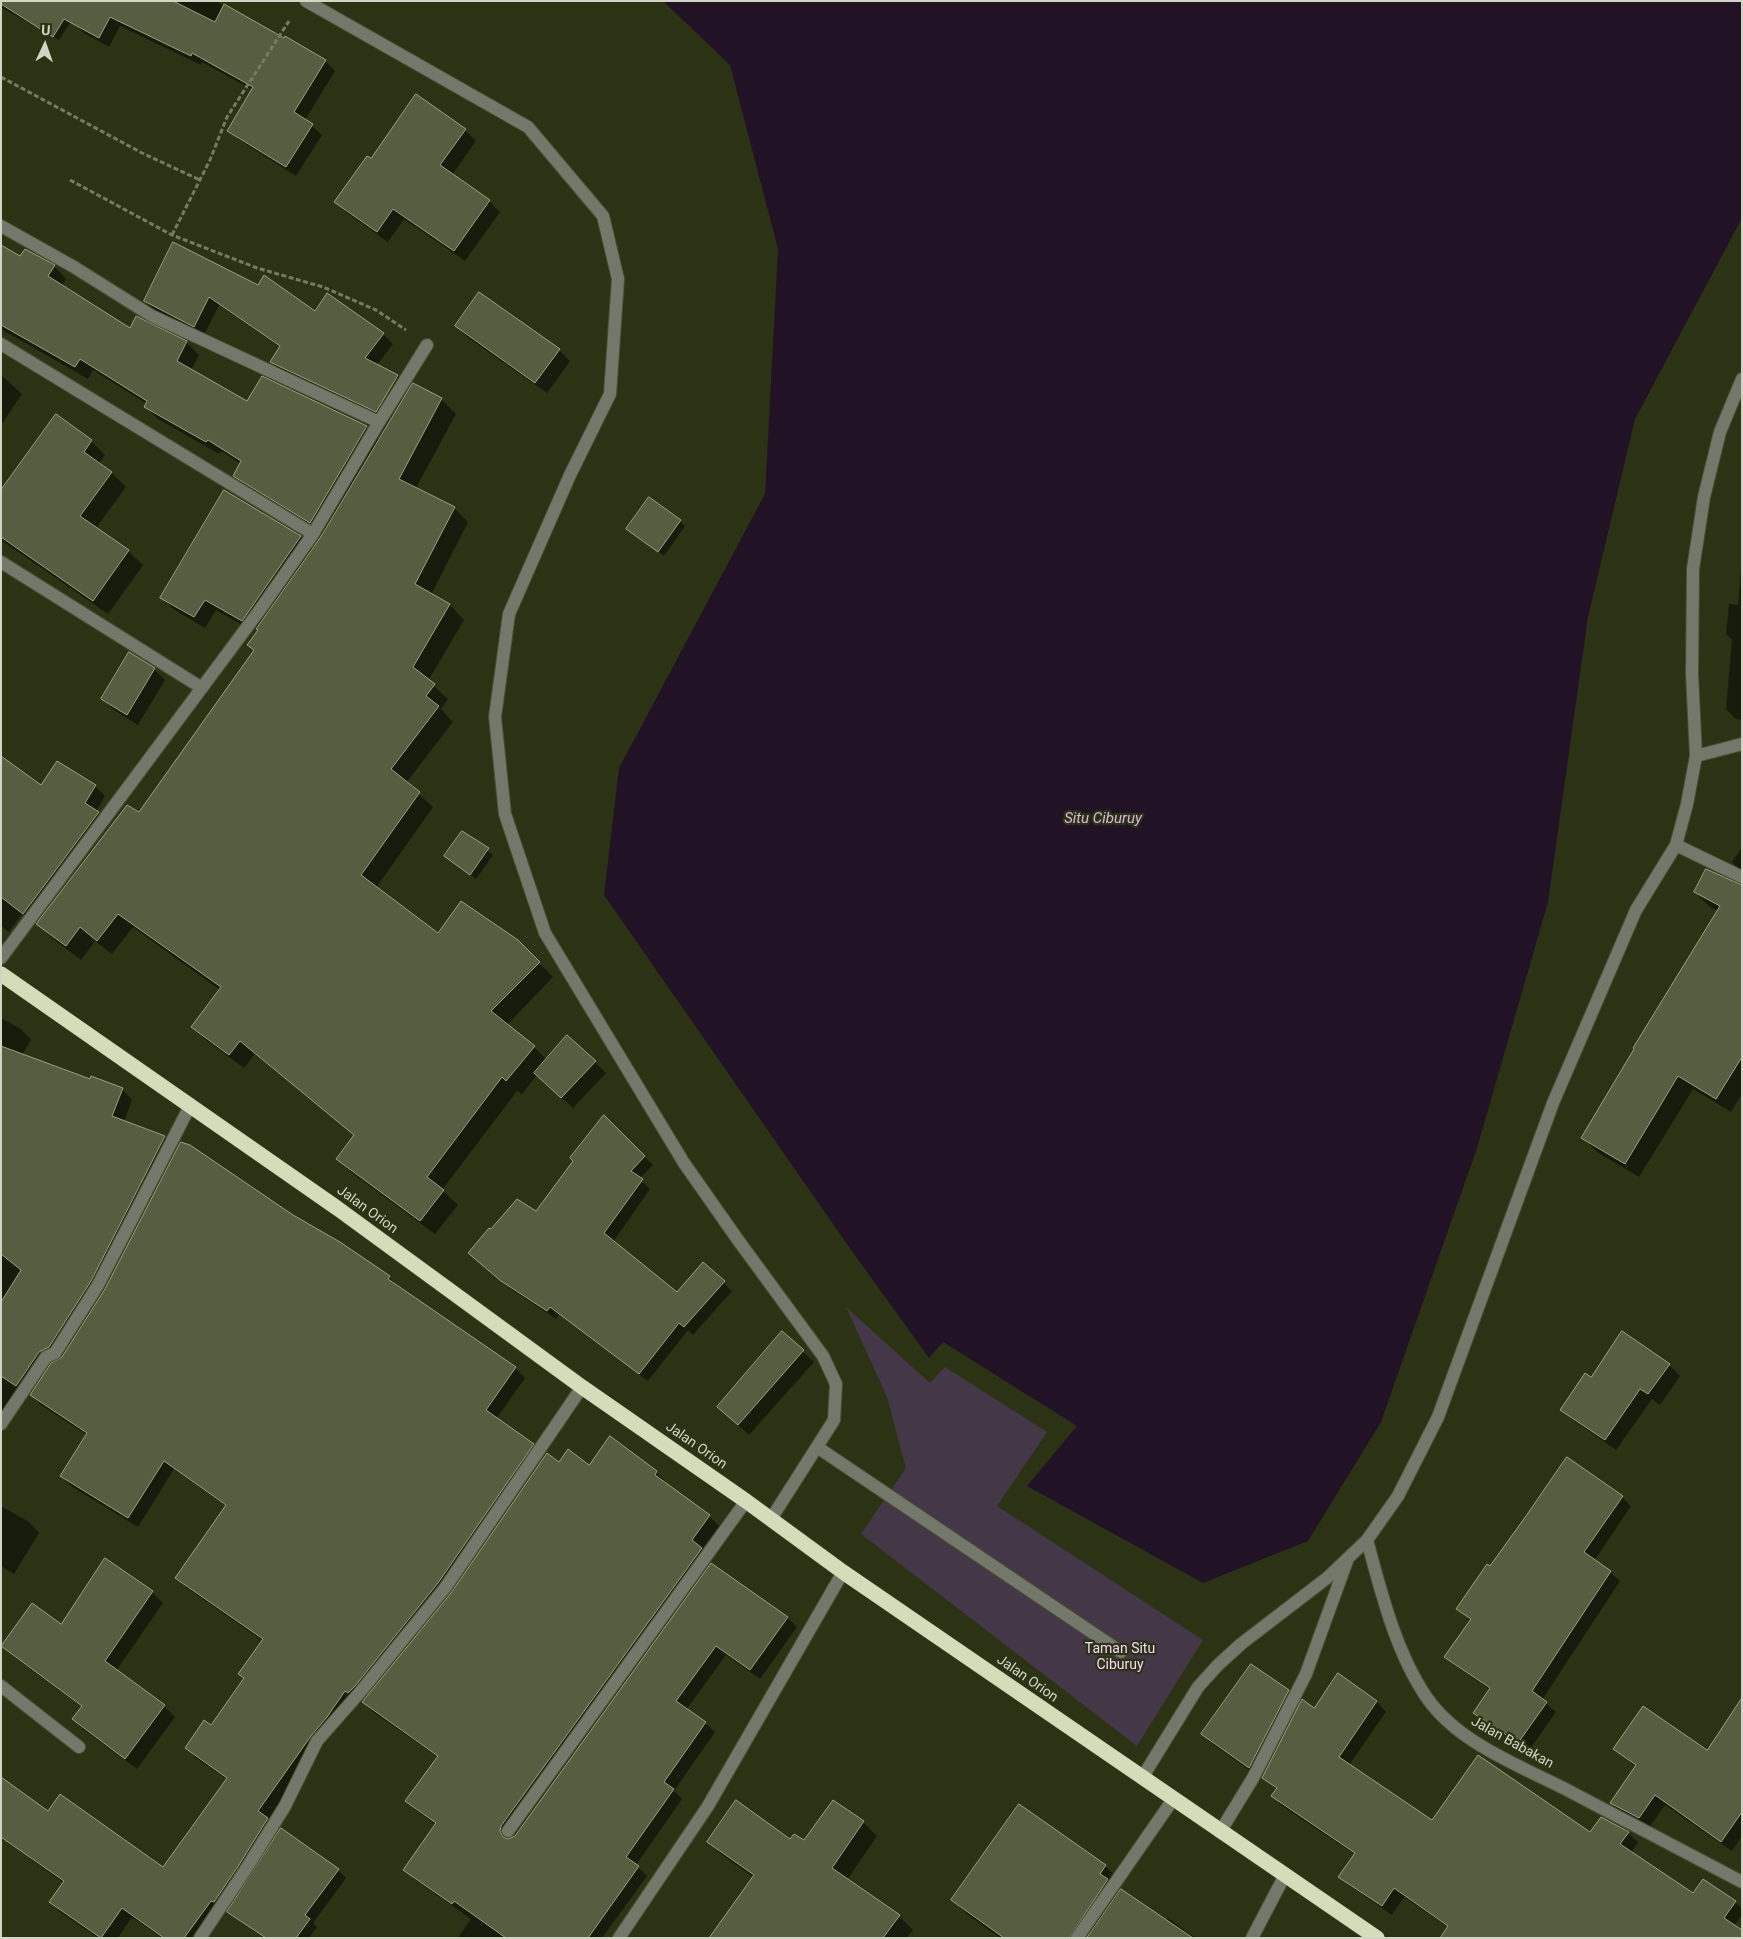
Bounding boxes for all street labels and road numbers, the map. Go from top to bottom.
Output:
street label: Jalan Orion [333,1182,401,1238]
street label: Jalan Orion [662,1419,730,1473]
street label: Jalan Orion [993,1652,1061,1706]
street label: Jalan Babakan [1468,1713,1556,1773]

